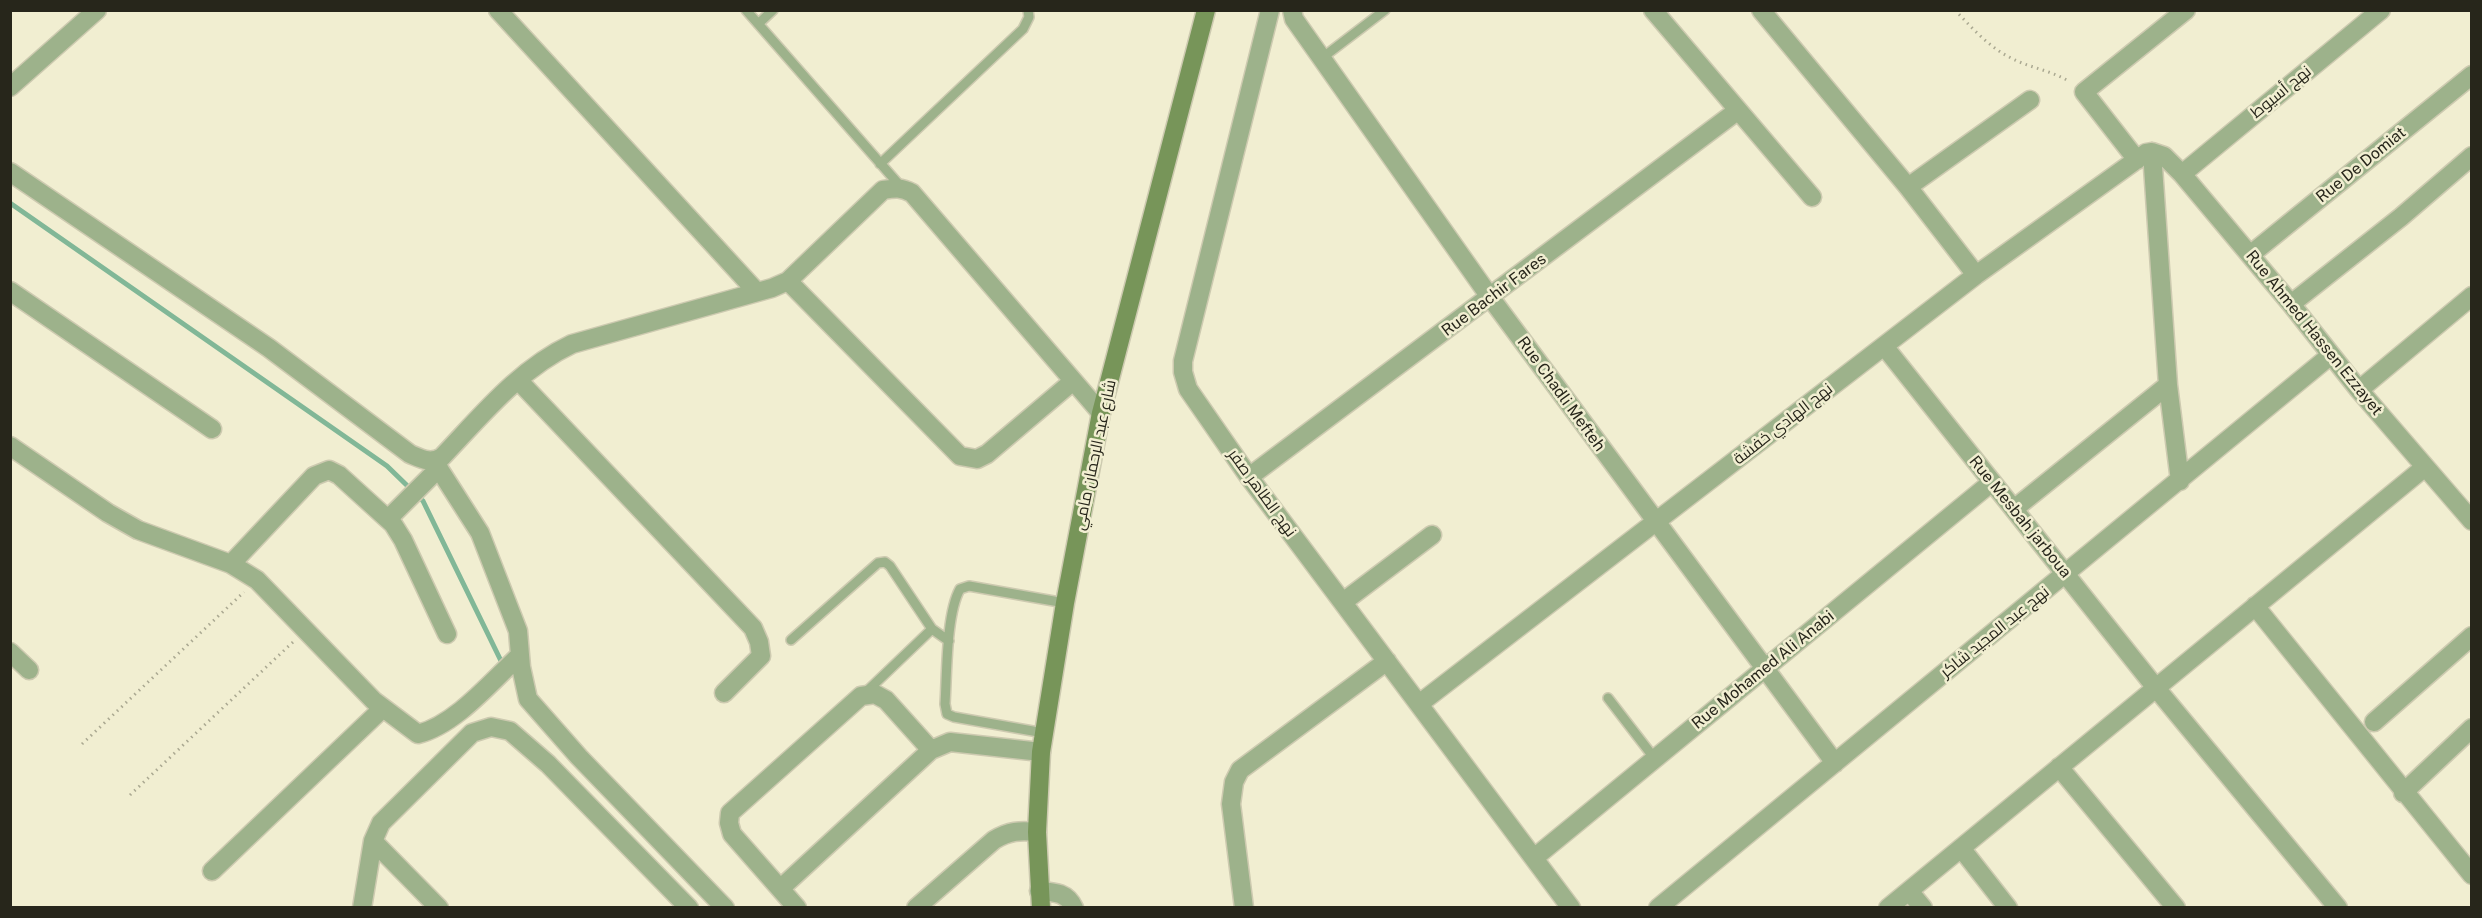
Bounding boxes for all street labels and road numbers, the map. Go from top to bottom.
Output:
street label: نهج أسيوط [2247,62,2315,122]
street label: Rue De Domiat [2312,123,2410,207]
street label: Rue Ahmed Hassen Ezzayet [2242,247,2386,419]
street label: Rue Bachir Fares [1438,249,1550,341]
street label: Rue Chadli Mefteh [1513,333,1609,455]
street label: شارع عبد الرحمان مامي [1070,378,1120,532]
street label: نهج الهادي خفشة [1729,379,1837,469]
street label: نهج الطاهر صفر [1224,445,1300,541]
street label: Rue Mesbah jarboua [1965,452,2075,582]
street label: نهج عبد المجيد شاكر [1937,582,2053,682]
street label: Rue Mohamed Ali Anabi [1688,607,1838,733]

